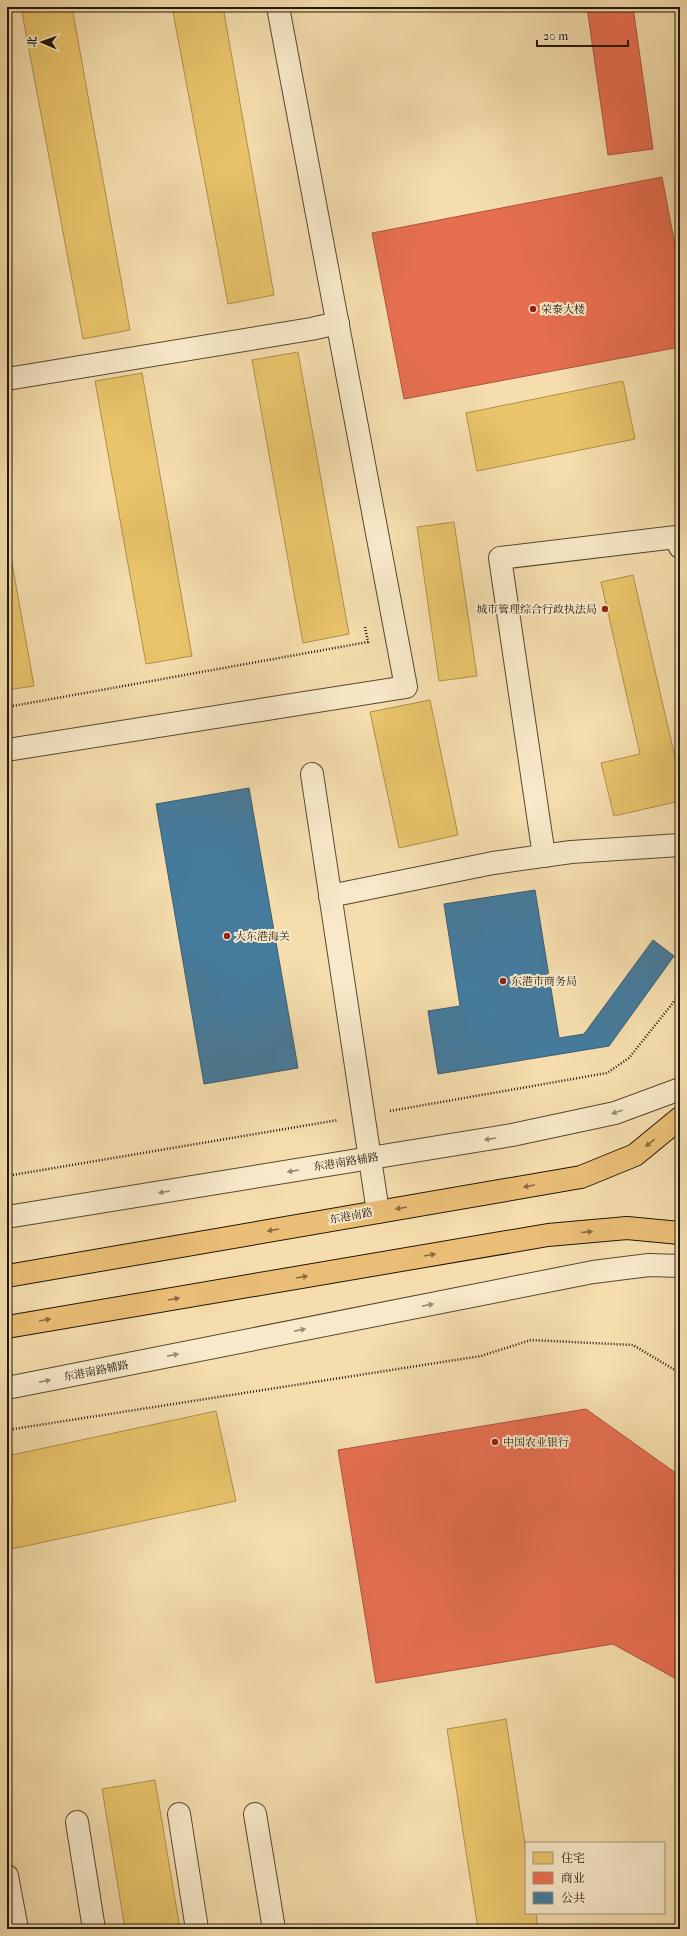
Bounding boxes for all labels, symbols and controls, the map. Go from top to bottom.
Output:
north arrow [22,22,62,62]
scale bar [537,22,628,48]
text: 20 m [543,29,568,43]
text: 北 [26,36,39,47]
place label: 荣泰大楼 [541,303,585,316]
marker: 荣泰大楼 [528,304,538,314]
place label: 城市管理综合行政执法局 [476,603,597,616]
marker: 城市管理综合行政执法局 [600,604,610,614]
place label: 大东港海关 [235,930,290,943]
marker: 大东港海关 [222,931,232,941]
place label: 东港市商务局 [511,975,577,988]
marker: 东港市商务局 [498,976,508,986]
one-way arrow [611,1109,623,1115]
one-way arrow [484,1136,496,1142]
one-way arrow [644,1139,655,1147]
street label: 东港南路辅路 [312,1150,380,1174]
one-way arrow [286,1168,299,1174]
one-way arrow [523,1183,535,1189]
one-way arrow [158,1189,170,1195]
one-way arrow [395,1205,407,1211]
street label: 东港南路 [328,1206,374,1226]
one-way arrow [267,1227,279,1233]
one-way arrow [581,1228,593,1235]
one-way arrow [424,1252,436,1258]
one-way arrow [296,1274,308,1280]
one-way arrow [168,1295,180,1301]
one-way arrow [422,1301,434,1307]
one-way arrow [39,1317,52,1323]
one-way arrow [294,1327,306,1333]
one-way arrow [167,1352,179,1358]
street label: 东港南路辅路 [62,1358,130,1384]
one-way arrow [39,1377,51,1383]
place label: 中国农业银行 [503,1436,569,1449]
marker: 中国农业银行 [490,1437,500,1447]
legend [525,1842,665,1914]
text: 住宅 [561,1851,585,1865]
text: 商业 [561,1871,585,1885]
text: 公共 [561,1891,585,1905]

